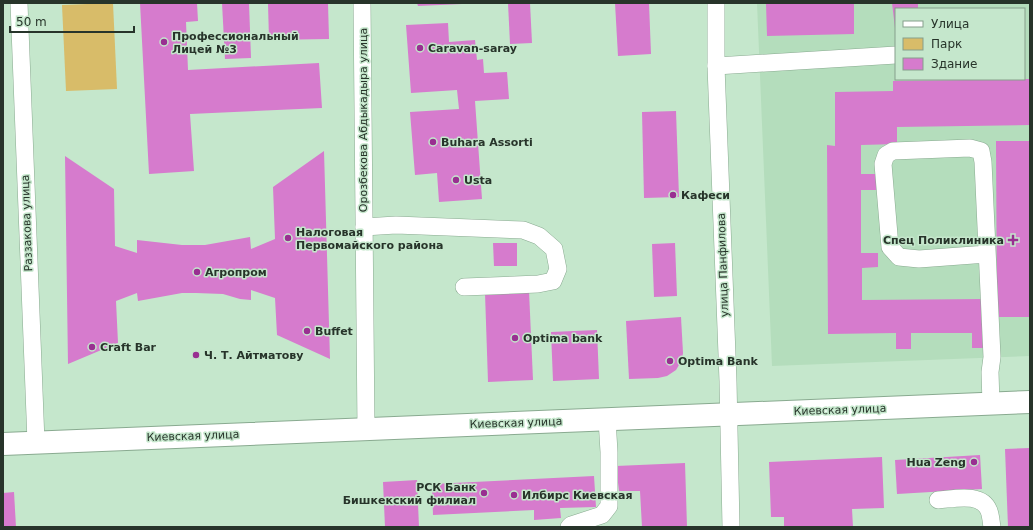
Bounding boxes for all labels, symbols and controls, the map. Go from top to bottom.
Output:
scale bar [10,8,134,34]
legend [895,8,1025,80]
text: 50 m [16,15,47,29]
text: Улица [931,17,969,31]
street label: Орозбекова Абдыкадыра улица [357,28,370,212]
place label: Профессиональный Лицей №3 [172,30,299,56]
marker: Профессиональный Лицей №3 [159,37,169,47]
text: Парк [931,37,962,51]
place label: Caravan-saray [428,42,517,55]
marker: Caravan-saray [415,43,425,53]
text: Здание [931,57,977,71]
place label: Buhara Assorti [441,136,533,149]
marker: Buhara Assorti [428,137,438,147]
street label: Раззакова улица [19,174,35,272]
place label: Usta [464,174,492,187]
marker: Usta [451,175,461,185]
place label: Кафеси [681,189,730,202]
marker: Кафеси [668,190,678,200]
street label: улица Панфилова [715,213,731,317]
place label: Налоговая Первомайского района [296,226,443,252]
marker: Налоговая Первомайского района [283,233,293,243]
place label: Спец Поликлиника [883,234,1004,247]
marker: Спец Поликлиника [1007,234,1019,246]
place label: Агропром [205,266,267,279]
marker: Агропром [192,267,202,277]
place label: Buffet [315,325,353,338]
marker: Buffet [302,326,312,336]
place label: Optima bank [523,332,603,345]
marker: Optima bank [510,333,520,343]
place label: Craft Bar [100,341,157,354]
marker: Craft Bar [87,342,97,352]
place label: Ч. Т. Айтматову [204,349,303,362]
marker: Ч. Т. Айтматову [191,350,201,360]
place label: Optima Bank [678,355,759,368]
marker: Optima Bank [665,356,675,366]
street label: Киевская улица [793,402,887,418]
street label: Киевская улица [469,415,563,431]
street label: Киевская улица [146,428,240,444]
place label: Hua Zeng [907,456,966,469]
marker: Hua Zeng [969,457,979,467]
place label: РСК Банк Бишкекский филиал [343,481,477,507]
marker: РСК Банк Бишкекский филиал [479,488,489,498]
place label: Илбирс Киевская [522,489,632,502]
marker: Илбирс Киевская [509,490,519,500]

